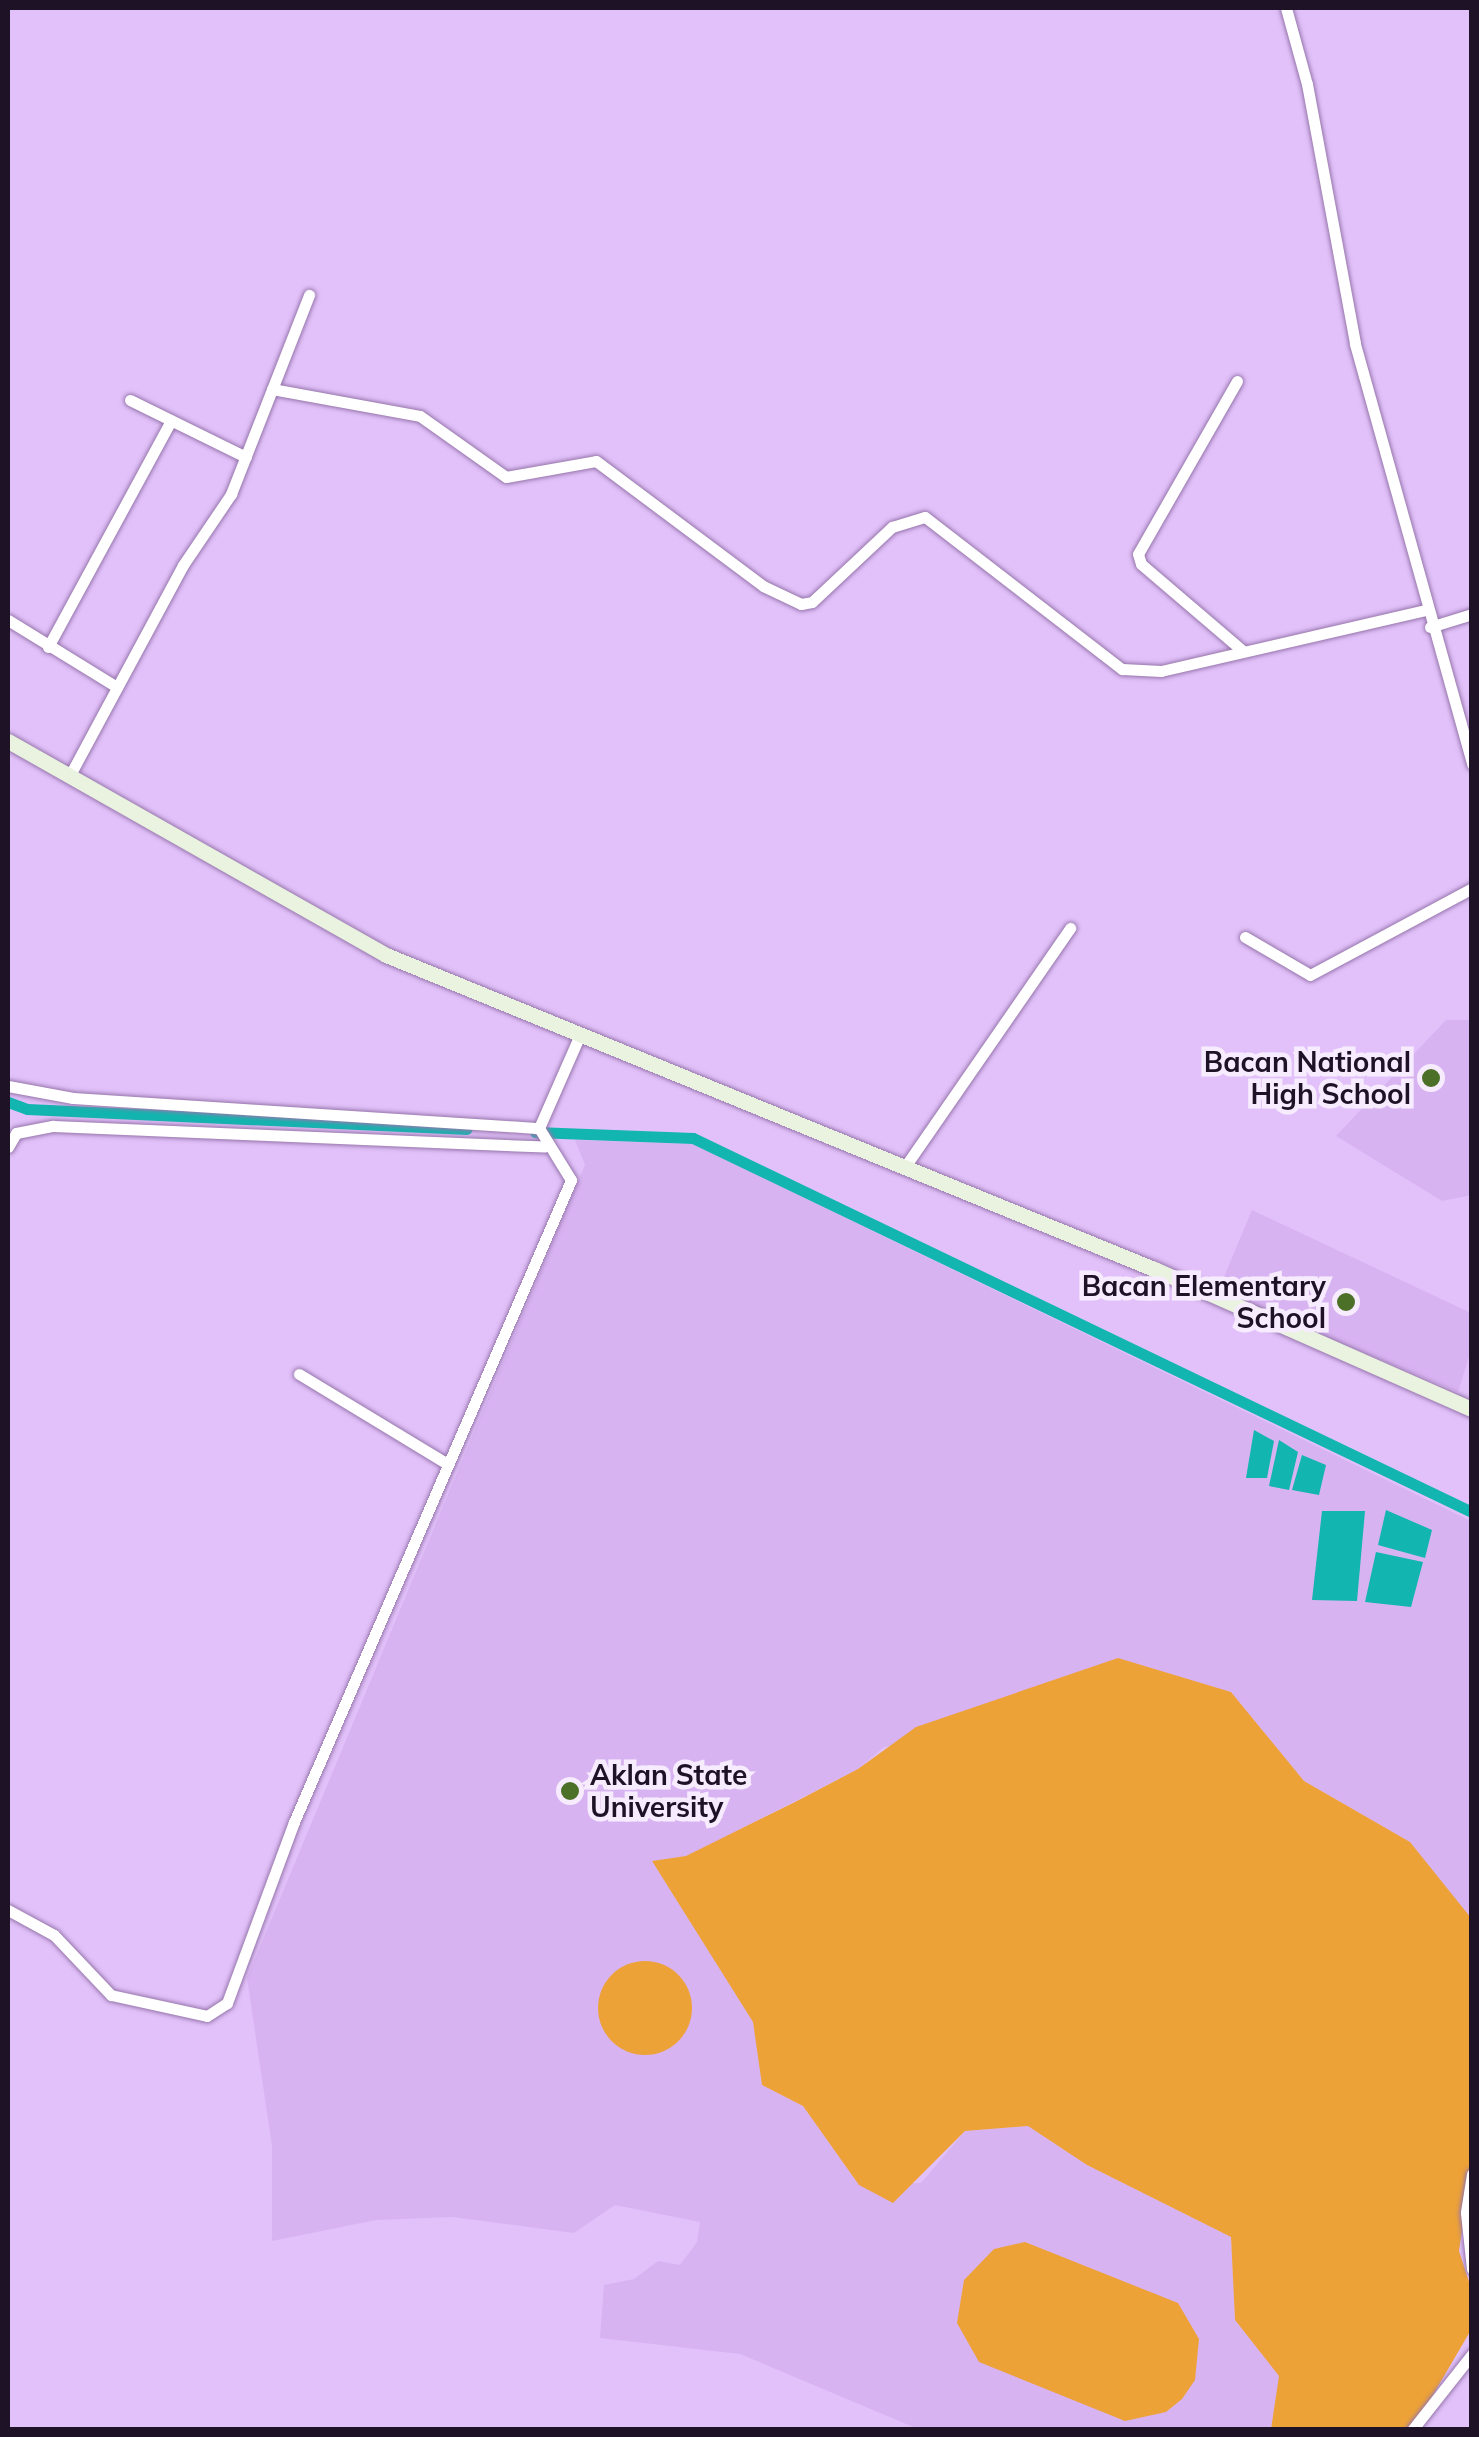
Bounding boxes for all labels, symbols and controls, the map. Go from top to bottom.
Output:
place label: Bacan National High School [1204,1045,1411,1111]
marker: Bacan National High School [1420,1067,1442,1089]
place label: Bacan Elementary School [1082,1269,1326,1335]
marker: Bacan Elementary School [1335,1291,1357,1313]
place label: Aklan State University [590,1758,747,1824]
marker: Aklan State University [559,1780,581,1802]

